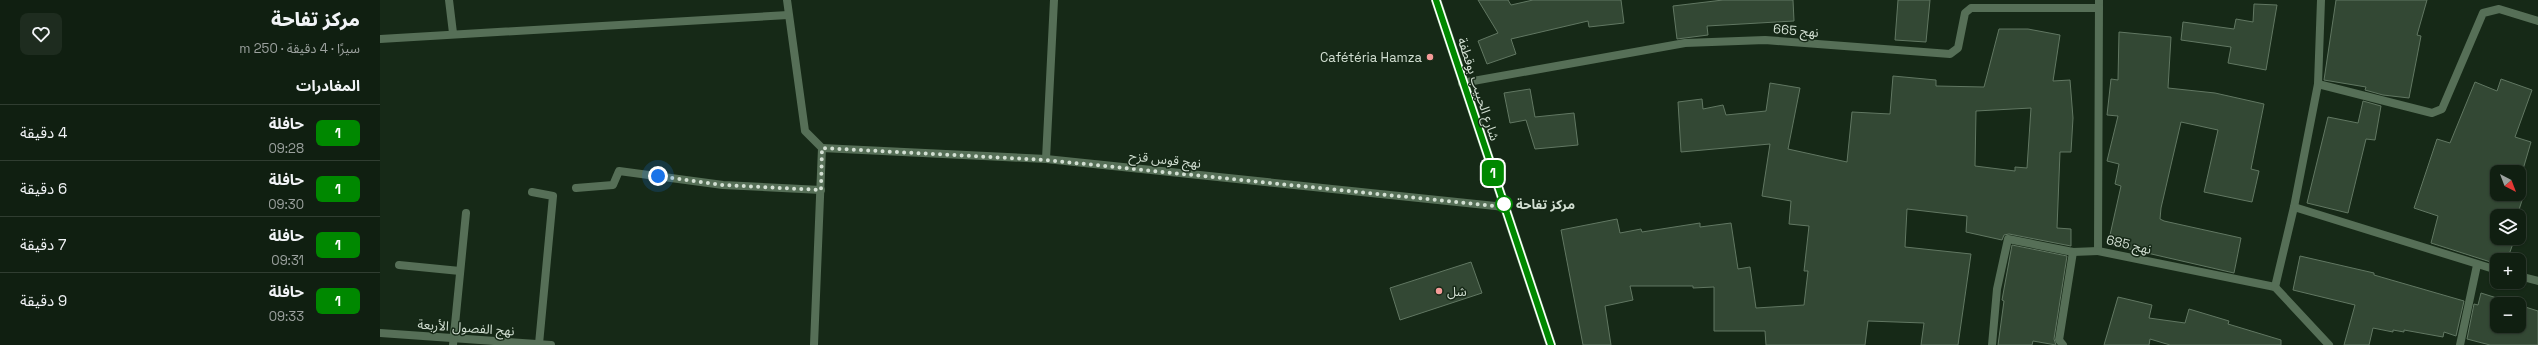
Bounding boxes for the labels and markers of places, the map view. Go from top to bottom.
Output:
place label: Cafétéria Hamza [1320,49,1423,66]
marker: Cafétéria Hamza [1425,52,1435,62]
marker: مركز تفاحة [1495,195,1513,213]
place label: مركز تفاحة [1516,196,1575,213]
place label: شل [1447,283,1467,300]
marker: شل [1434,286,1444,296]

